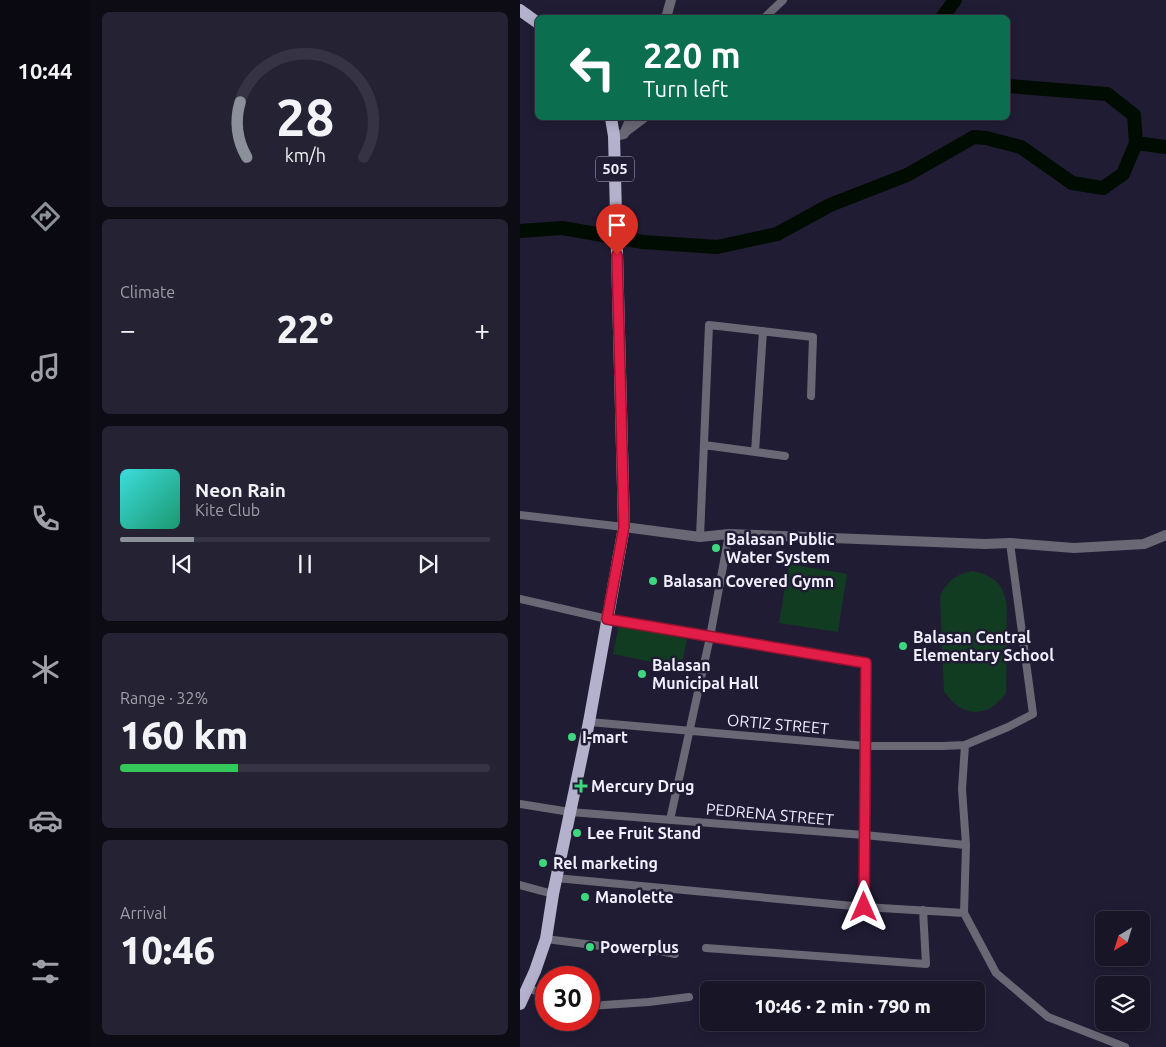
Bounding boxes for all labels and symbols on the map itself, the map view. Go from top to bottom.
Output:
road number: 505 [596,156,634,182]
pin [596,204,638,255]
place label: Balasan Public Water System [726,530,835,566]
marker: Balasan Public Water System [710,542,722,554]
place label: Balasan Covered Gymn [663,572,834,590]
marker: Balasan Covered Gymn [647,575,659,587]
place label: Balasan Central Elementary School [913,628,1054,664]
marker: Balasan Central Elementary School [897,640,909,652]
place label: Balasan Municipal Hall [652,656,759,692]
marker: Balasan Municipal Hall [636,668,648,680]
street label: ORTIZ STREET [726,711,830,737]
place label: I-mart [582,728,628,746]
marker: I-mart [566,731,578,743]
place label: Mercury Drug [591,777,694,795]
marker: Mercury Drug [575,780,587,792]
street label: PEDRENA STREET [705,799,835,829]
place label: Lee Fruit Stand [587,824,701,842]
marker: Lee Fruit Stand [571,827,583,839]
place label: Rel marketing [553,854,658,872]
marker: Rel marketing [537,857,549,869]
position arrow [837,880,889,932]
place label: Manolette [595,888,674,906]
marker: Manolette [579,891,591,903]
north arrow [1095,911,1150,966]
place label: Powerplus [600,938,679,956]
marker: Powerplus [584,941,596,953]
speed limit sign: 30 [535,966,600,1031]

